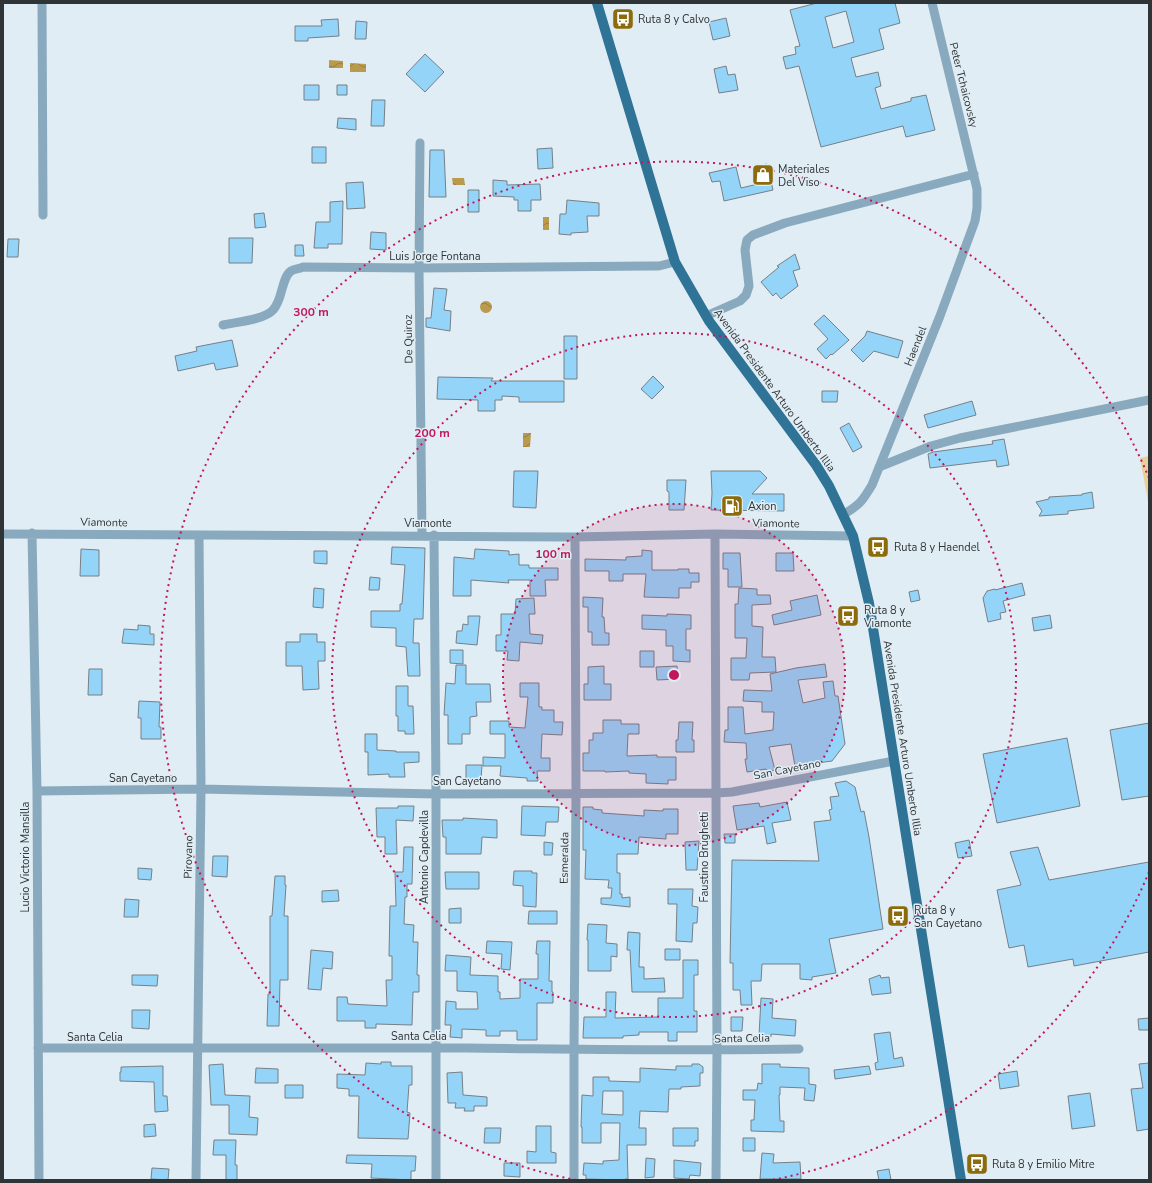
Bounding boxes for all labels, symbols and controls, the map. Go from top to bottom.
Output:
bus stop icon: Ruta 8 y Calvo [610,6,636,32]
place label: Ruta 8 y Calvo [638,12,710,27]
street label: Peter Tchaicovsky [946,41,981,130]
shop icon: Materiales Del Viso [750,162,776,188]
place label: Materiales Del Viso [778,162,830,190]
street label: Luis Jorge Fontana [389,249,481,264]
text: 300 m [293,304,329,320]
street label: Avenida Presidente Arturo Umberto Illia [710,306,839,475]
street label: De Quiroz [401,314,416,364]
street label: Haendel [901,323,931,368]
text: 200 m [414,425,450,441]
fuel station icon: Axion [719,493,745,519]
place label: Axion [748,499,776,514]
street label: Viamonte [79,515,128,530]
street label: Viamonte [403,516,452,531]
street label: Viamonte [751,516,800,531]
bus stop icon: Ruta 8 y Haendel [865,534,891,560]
place label: Ruta 8 y Haendel [894,540,981,555]
text: 100 m [535,546,571,562]
bus stop icon: Ruta 8 y Viamonte [835,603,861,629]
place label: Ruta 8 y Viamonte [863,603,912,631]
street label: Avenida Presidente Arturo Umberto Illia [880,639,925,837]
centre of rings [667,668,681,682]
street label: San Cayetano [752,756,822,783]
street label: San Cayetano [109,771,177,786]
street label: San Cayetano [433,774,501,789]
street label: Lucio Victorio Mansilla [18,801,33,912]
street label: Antonio Capdevilla [417,810,432,904]
street label: Faustino Brughetti [697,812,712,902]
street label: Esmeralda [557,832,572,884]
street label: Pirovano [181,835,196,879]
bus stop icon: Ruta 8 y San Cayetano [885,903,911,929]
place label: Ruta 8 y San Cayetano [914,903,982,931]
street label: Santa Celia [391,1029,447,1044]
street label: Santa Celia [67,1030,123,1045]
street label: Santa Celia [714,1031,770,1046]
bus stop icon: Ruta 8 y Emilio Mitre [964,1151,990,1177]
place label: Ruta 8 y Emilio Mitre [992,1157,1095,1172]

